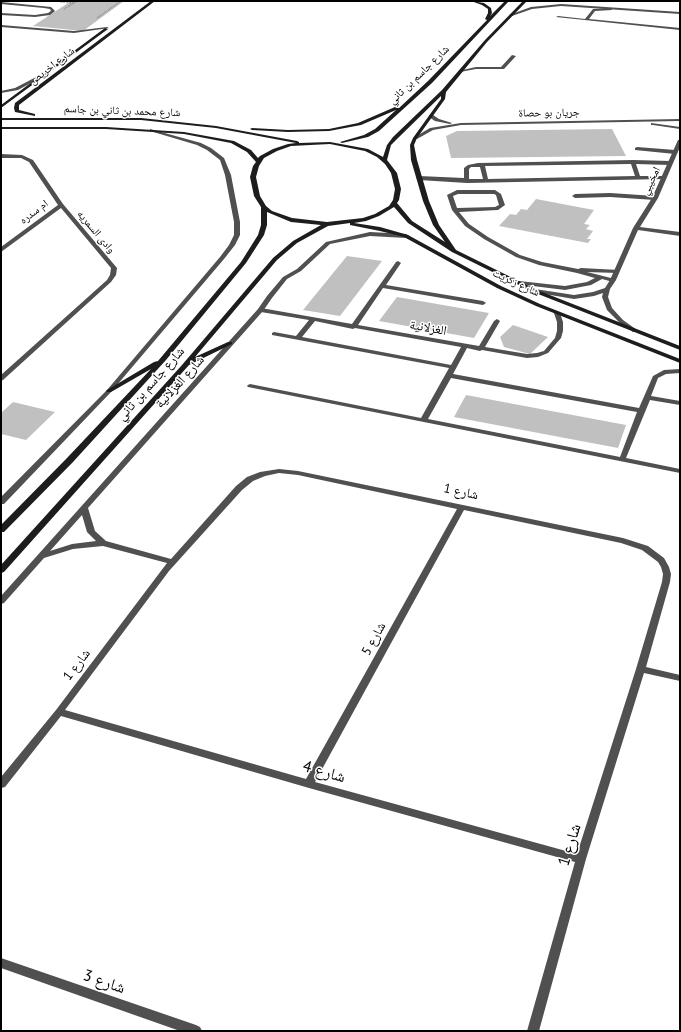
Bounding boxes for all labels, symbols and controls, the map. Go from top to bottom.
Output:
street label: شارع جاسم بن ثاني [386,43,452,107]
street label: شارع اخريص [27,44,77,88]
street label: شارع محمد بن ثاني بن جاسم [64,102,180,120]
street label: جريان بو حصاة [518,106,580,120]
street label: امخيبي [639,165,663,197]
street label: ام سدره [17,197,51,227]
street label: وادى السمريه [74,208,118,256]
street label: شارع زكريت [491,266,541,300]
street label: الغزلانية [408,317,448,339]
street label: شارع جاسم بن ثاني [114,344,188,424]
street label: شارع الغزلانية [152,352,208,412]
street label: شارع 1 [442,481,480,503]
street label: شارع 5 [359,620,389,658]
street label: شارع 1 [60,646,94,684]
street label: شارع 4 [300,757,348,787]
street label: شارع 1 [554,821,586,869]
street label: شارع 3 [80,966,128,998]

